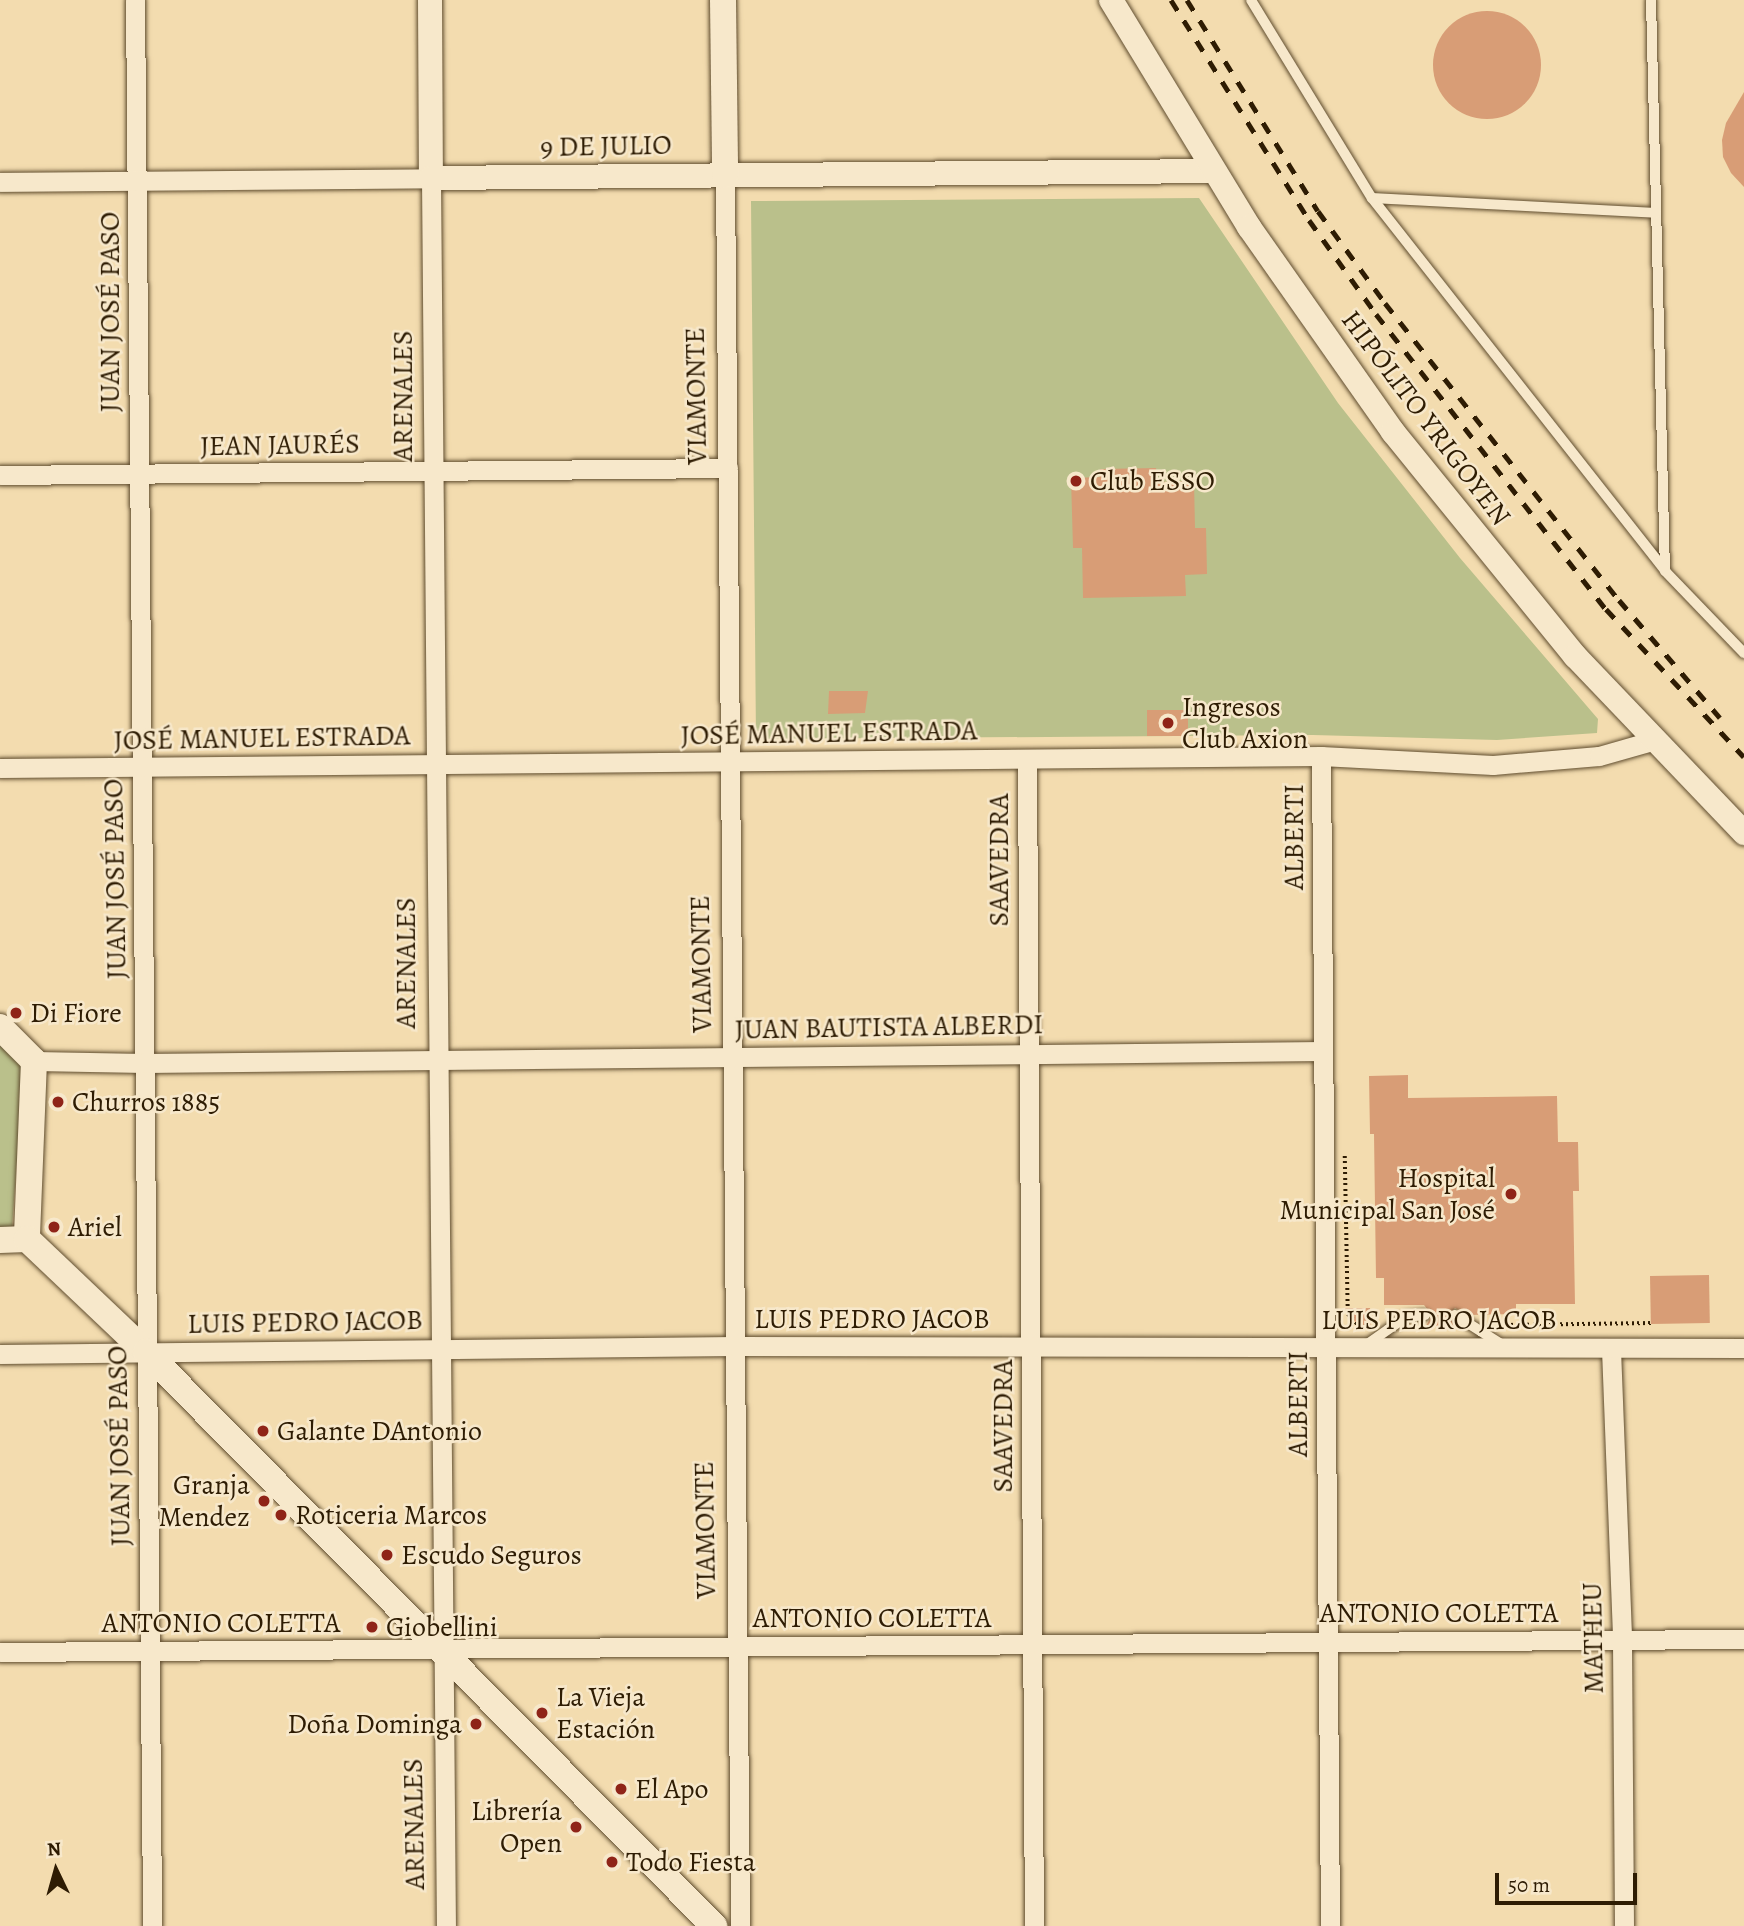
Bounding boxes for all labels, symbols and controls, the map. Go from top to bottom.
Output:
street label: 9 DE JULIO [540,128,672,164]
street label: JUAN JOSÉ PASO [93,212,127,412]
street label: HIPÓLITO YRIGOYEN [1334,304,1518,532]
street label: VIAMONTE [678,327,714,465]
street label: ARENALES [386,330,420,462]
street label: JEAN JAURÉS [200,427,360,463]
place label: Club ESSO [1090,464,1215,498]
marker: Club ESSO [1068,473,1084,489]
place label: Ingresos Club Axion [1182,690,1308,756]
street label: JOSÉ MANUEL ESTRADA [680,714,978,752]
marker: Ingresos Club Axion [1160,715,1176,731]
street label: JOSÉ MANUEL ESTRADA [113,719,411,757]
street label: JUAN JOSÉ PASO [96,778,134,980]
street label: ALBERTI [1277,784,1311,890]
street label: SAAVEDRA [982,793,1016,927]
street label: VIAMONTE [683,895,719,1033]
street label: ARENALES [389,897,423,1029]
place label: Di Fiore [30,996,122,1030]
marker: Di Fiore [8,1005,24,1021]
street label: JUAN BAUTISTA ALBERDI [734,1008,1044,1046]
place label: Churros 1885 [72,1085,220,1119]
marker: Churros 1885 [50,1094,66,1110]
place label: Hospital Municipal San José [1279,1161,1495,1227]
marker: Hospital Municipal San José [1501,1184,1521,1204]
place label: Ariel [68,1210,122,1244]
marker: Ariel [46,1219,62,1235]
street label: LUIS PEDRO JACOB [754,1302,990,1336]
street label: LUIS PEDRO JACOB [187,1303,423,1341]
street label: LUIS PEDRO JACOB [1321,1303,1557,1337]
street label: JUAN JOSÉ PASO [100,1345,138,1547]
street label: ALBERTI [1281,1351,1315,1457]
street label: SAAVEDRA [986,1359,1020,1493]
place label: Galante DAntonio [277,1414,482,1448]
marker: Galante DAntonio [255,1423,271,1439]
street label: VIAMONTE [687,1461,723,1599]
place label: Granja Mendez [158,1468,250,1534]
marker: Granja Mendez [256,1493,272,1509]
place label: Roticeria Marcos [295,1498,487,1532]
marker: Roticeria Marcos [273,1507,289,1523]
place label: Escudo Seguros [401,1538,582,1572]
marker: Escudo Seguros [379,1547,395,1563]
street label: MATHEU [1575,1582,1611,1694]
street label: ANTONIO COLETTA [1320,1596,1558,1630]
street label: ANTONIO COLETTA [753,1601,991,1635]
street label: ANTONIO COLETTA [102,1606,340,1640]
place label: Giobellini [386,1610,498,1644]
marker: Giobellini [364,1619,380,1635]
place label: La Vieja Estación [556,1680,655,1746]
marker: La Vieja Estación [534,1705,550,1721]
place label: Doña Dominga [287,1707,462,1741]
marker: Doña Dominga [468,1716,484,1732]
street label: ARENALES [396,1758,432,1890]
place label: El Apo [635,1772,708,1806]
marker: El Apo [613,1781,629,1797]
place label: Librería Open [471,1794,562,1860]
marker: Librería Open [568,1819,584,1835]
north arrow [21,1835,91,1905]
text: N [46,1836,62,1863]
place label: Todo Fiesta [626,1845,756,1879]
marker: Todo Fiesta [604,1854,620,1870]
scale bar [1499,1860,1641,1904]
text: 50 m [1508,1871,1550,1899]

